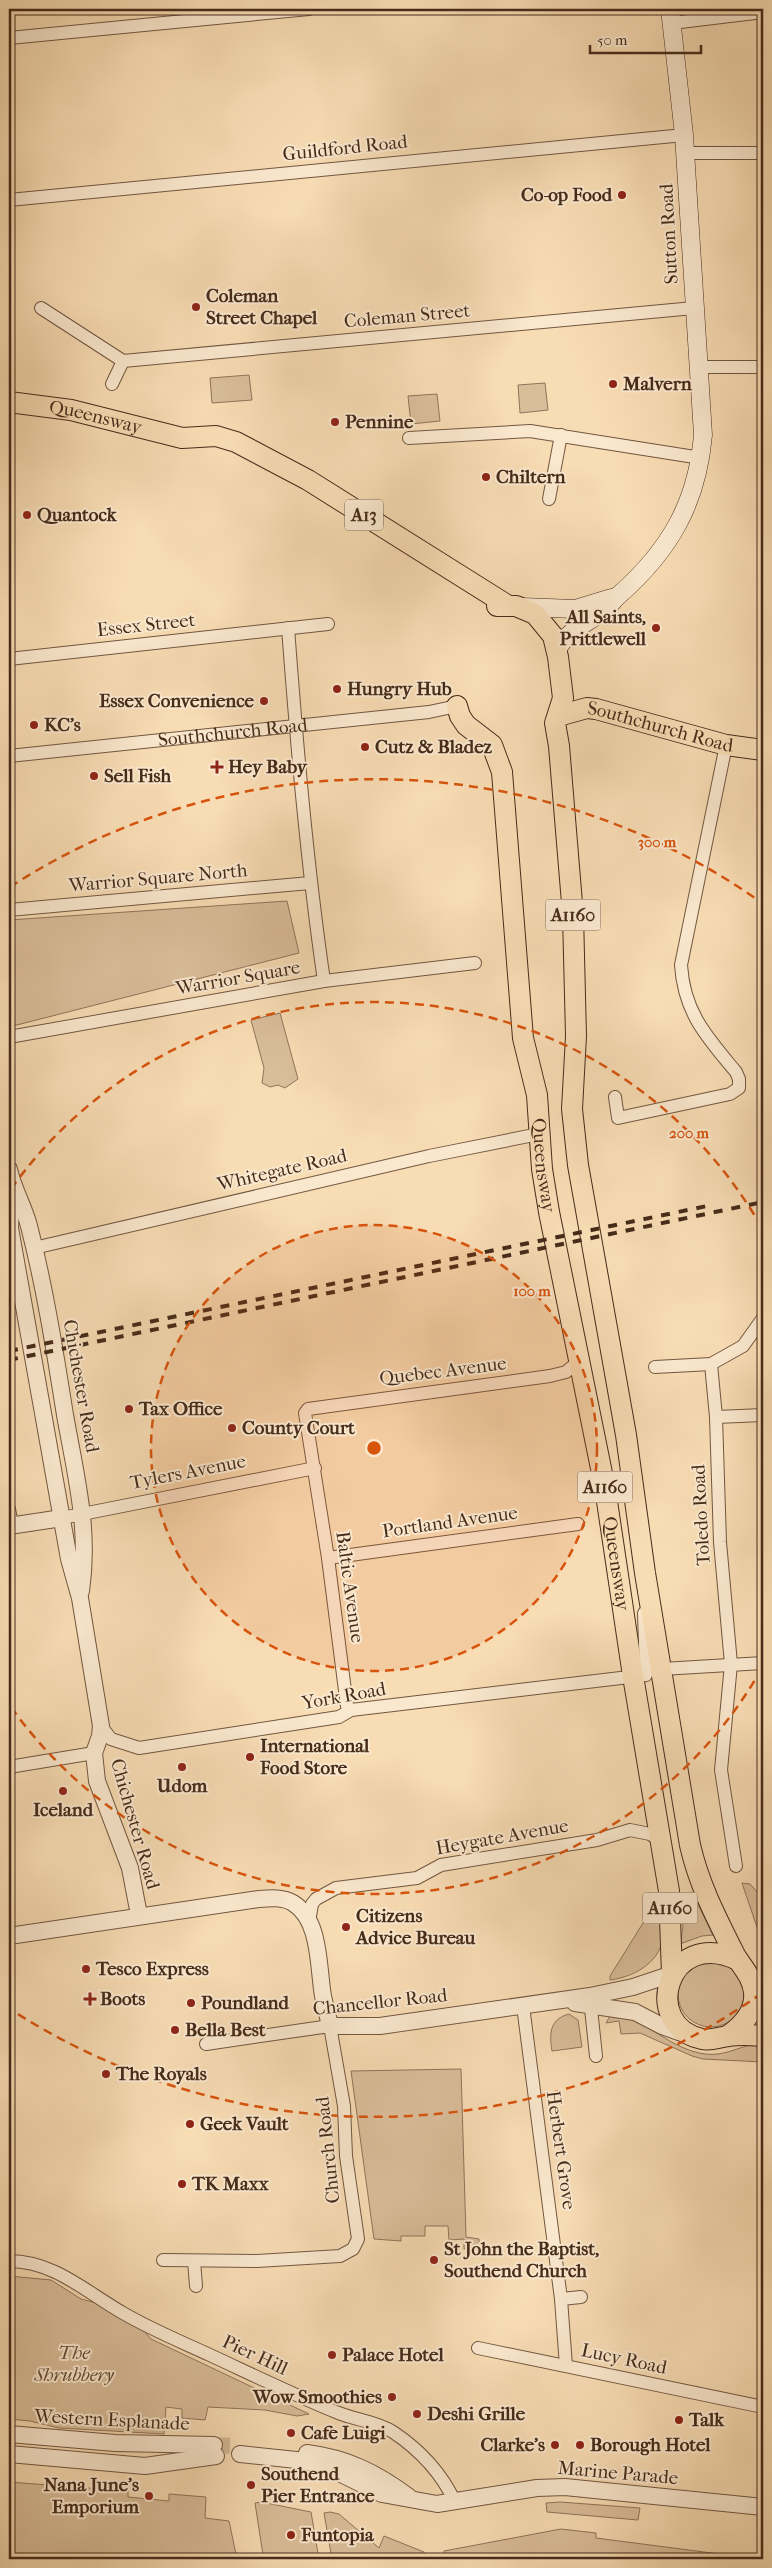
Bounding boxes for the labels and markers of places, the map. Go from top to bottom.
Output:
place label: Co-op Food [521,184,613,206]
marker: Co-op Food [616,189,628,201]
place label: Coleman Street Chapel [206,285,318,329]
marker: Coleman Street Chapel [190,301,202,313]
place label: Malvern [622,373,693,395]
marker: Malvern [607,378,619,390]
place label: Pennine [345,411,414,433]
marker: Pennine [329,416,341,428]
place label: Chiltern [496,466,566,488]
marker: Chiltern [480,471,492,483]
place label: Quantock [37,504,118,526]
marker: Quantock [21,509,33,521]
place label: All Saints, Prittlewell [559,606,647,650]
marker: All Saints, Prittlewell [650,622,662,634]
place label: Hungry Hub [347,678,452,700]
marker: Hungry Hub [331,683,343,695]
place label: Essex Convenience [99,690,255,712]
marker: Essex Convenience [258,695,270,707]
place label: KC's [44,714,81,736]
marker: KC's [28,719,40,731]
place label: Cutz & Bladez [375,736,493,758]
marker: Cutz & Bladez [359,741,371,753]
place label: Hey Baby [228,756,308,778]
marker: Hey Baby [210,760,224,774]
place label: Sell Fish [104,765,171,787]
marker: Sell Fish [88,770,100,782]
place label: Tax Office [138,1398,223,1420]
marker: Tax Office [123,1403,135,1415]
place label: County Court [242,1417,355,1439]
marker: County Court [226,1422,238,1434]
centre of rings [365,1439,383,1457]
place label: International Food Store [259,1735,370,1779]
marker: International Food Store [244,1751,256,1763]
marker: Udom [176,1761,188,1773]
place label: Udom [156,1775,207,1797]
marker: Iceland [57,1785,69,1797]
place label: Iceland [33,1799,94,1821]
place label: Citizens Advice Bureau [355,1905,476,1949]
marker: Citizens Advice Bureau [340,1921,352,1933]
place label: Tesco Express [95,1958,209,1980]
marker: Tesco Express [80,1963,92,1975]
place label: Boots [100,1988,145,2010]
place label: Poundland [201,1992,290,2014]
marker: Boots [84,1993,96,2005]
marker: Poundland [185,1997,197,2009]
place label: Bella Best [185,2019,266,2041]
marker: Bella Best [169,2024,181,2036]
place label: The Royals [115,2063,207,2085]
marker: The Royals [100,2068,112,2080]
place label: Geek Vault [200,2113,289,2135]
marker: Geek Vault [184,2118,196,2130]
place label: TK Maxx [191,2173,270,2195]
marker: TK Maxx [176,2178,188,2190]
place label: St John the Baptist, Southend Church [444,2238,599,2282]
marker: St John the Baptist, Southend Church [428,2254,440,2266]
place label: Palace Hotel [342,2344,444,2366]
marker: Palace Hotel [326,2349,338,2361]
place label: Wow Smoothies [252,2386,382,2408]
marker: Wow Smoothies [386,2391,398,2403]
place label: Deshi Grille [427,2403,526,2425]
marker: Deshi Grille [411,2408,423,2420]
place label: Talk [688,2409,725,2431]
marker: Talk [673,2414,685,2426]
place label: Cafe Luigi [301,2422,386,2444]
marker: Cafe Luigi [285,2427,297,2439]
place label: Clarke's [480,2434,545,2456]
place label: Borough Hotel [590,2434,711,2456]
marker: Clarke's [549,2439,561,2451]
marker: Borough Hotel [574,2439,586,2451]
place label: Southend Pier Entrance [261,2463,375,2507]
place label: Nana June's Emporium [43,2474,139,2518]
marker: Southend Pier Entrance [245,2479,257,2491]
marker: Nana June's Emporium [143,2490,155,2502]
place label: Funtopia [300,2524,375,2546]
marker: Funtopia [285,2529,297,2541]

